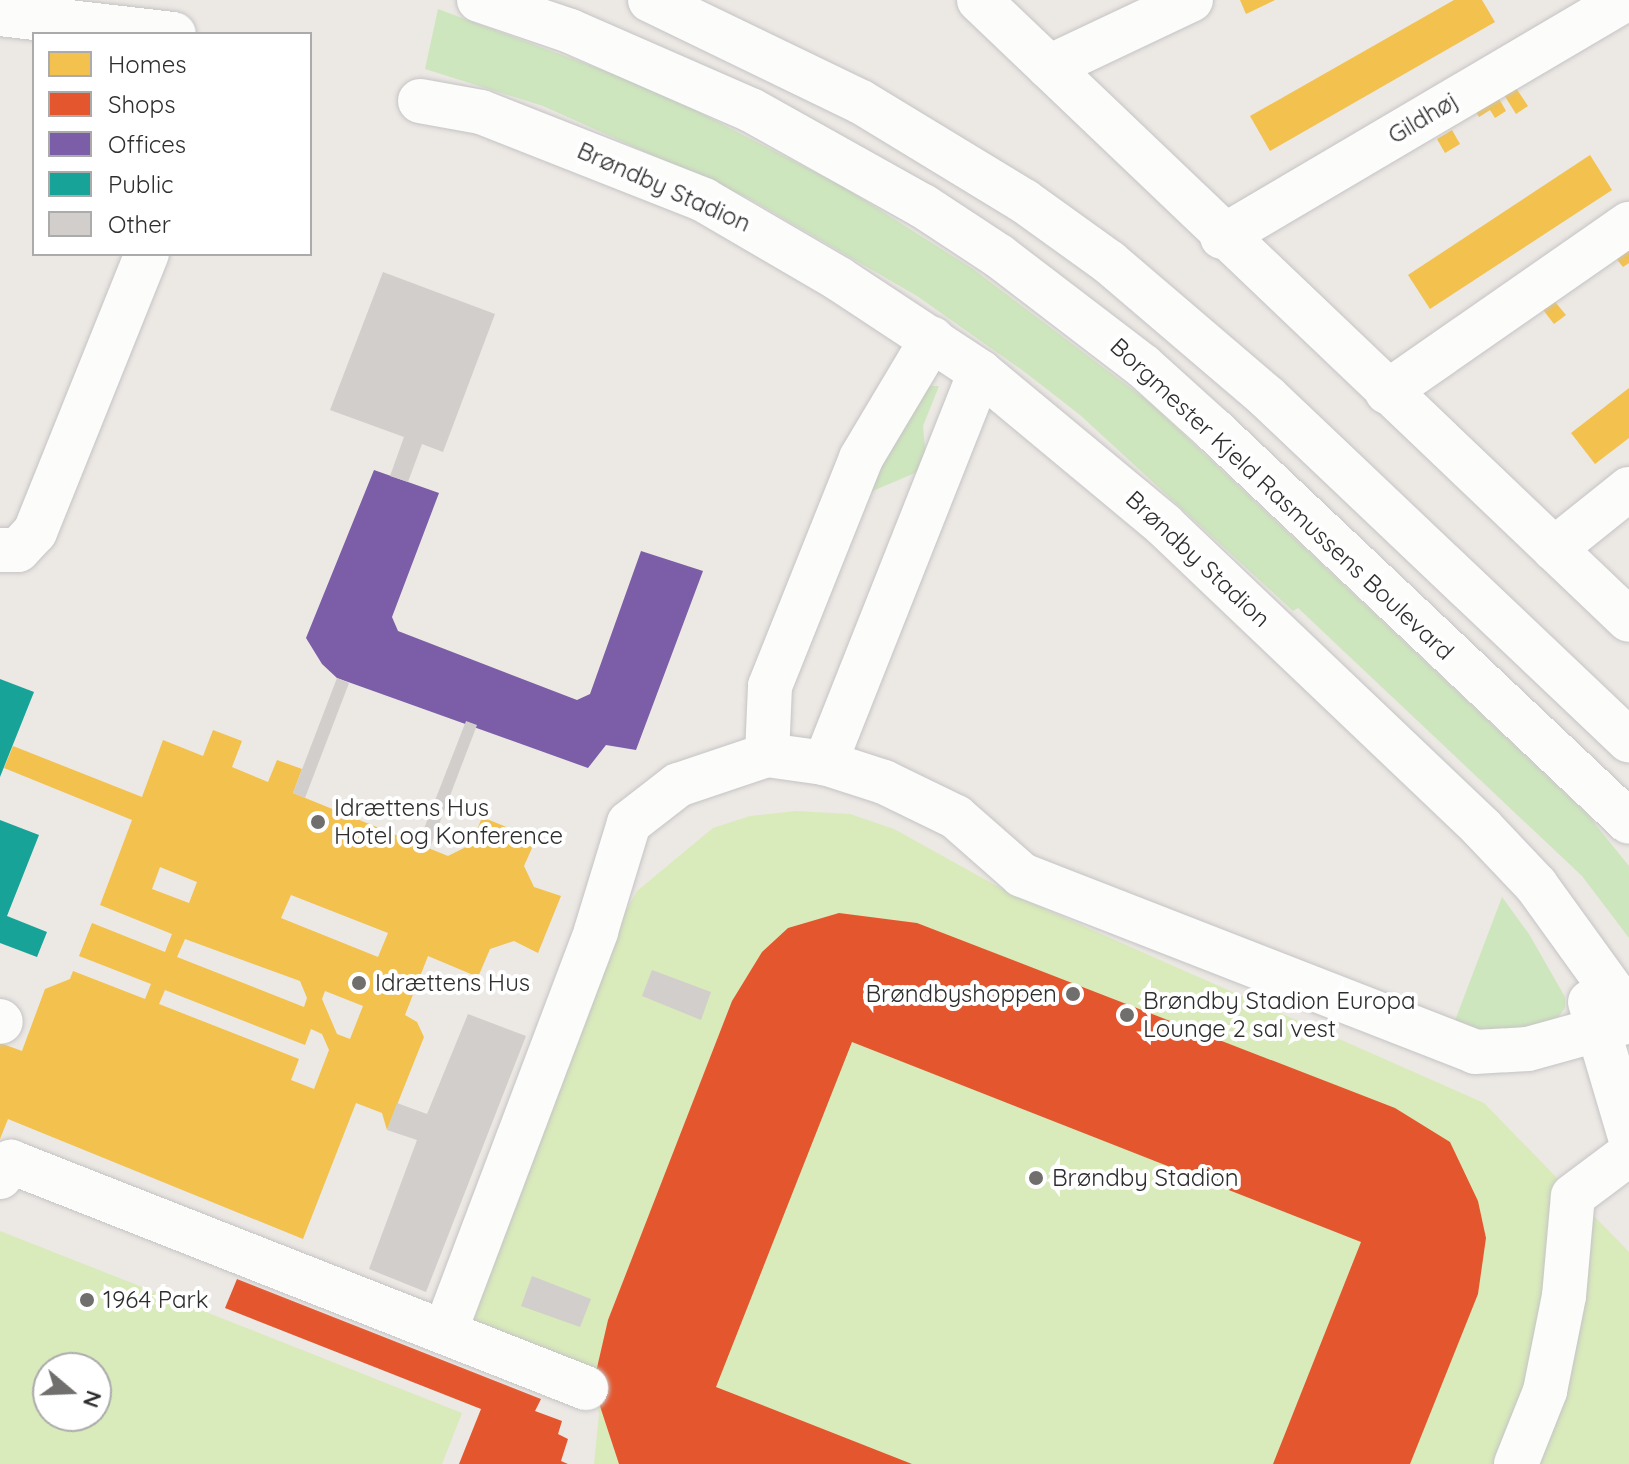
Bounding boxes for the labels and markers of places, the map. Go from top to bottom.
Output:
place label: Idrættens Hus Hotel og Konference [334,794,563,850]
marker: Idrættens Hus Hotel og Konference [309,813,327,831]
place label: Idrættens Hus [375,969,530,997]
marker: Idrættens Hus [350,974,368,992]
place label: Brøndbyshoppen [865,980,1057,1008]
marker: Brøndbyshoppen [1064,985,1082,1003]
place label: Brøndby Stadion Europa Lounge 2 sal vest [1143,987,1416,1043]
marker: Brøndby Stadion Europa Lounge 2 sal vest [1118,1006,1136,1024]
place label: Brøndby Stadion [1052,1164,1239,1192]
marker: Brøndby Stadion [1027,1169,1045,1187]
place label: 1964 Park [103,1286,209,1314]
marker: 1964 Park [78,1291,96,1309]

